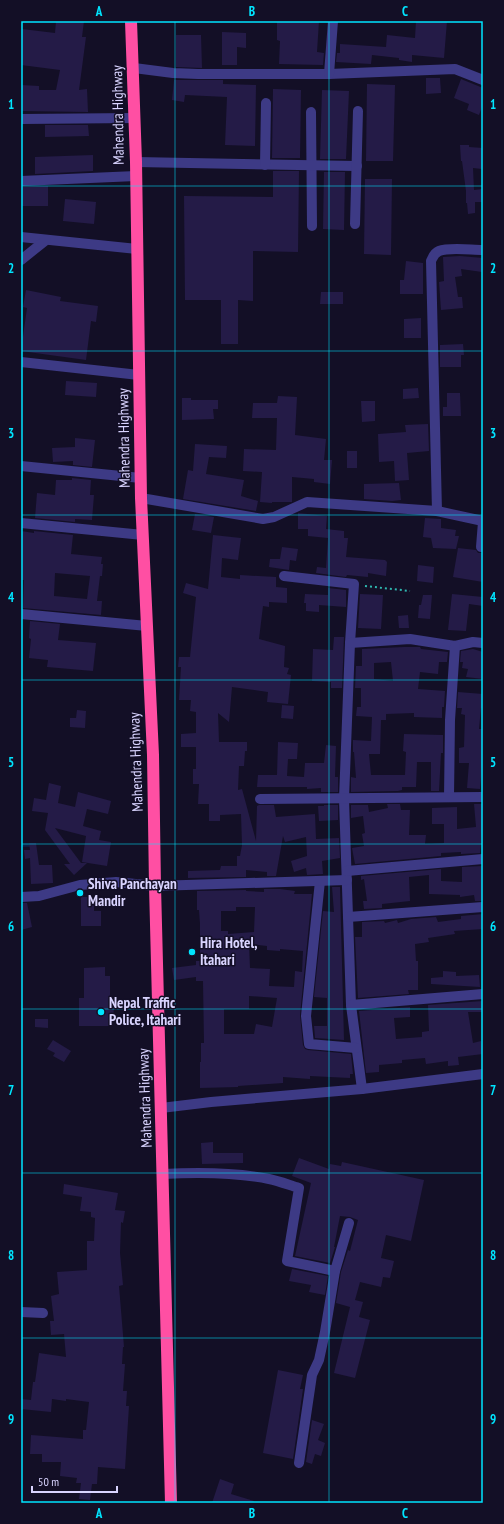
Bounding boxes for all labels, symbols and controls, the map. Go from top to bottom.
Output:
text: A [95,3,103,20]
text: B [249,3,255,20]
text: C [402,3,408,20]
street label: Mahendra Highway [107,65,128,165]
text: 1 [8,96,14,113]
text: 1 [490,96,496,113]
text: 2 [8,260,14,277]
text: 2 [490,260,496,277]
street label: Mahendra Highway [113,388,134,488]
text: 3 [8,425,14,442]
text: 3 [490,425,496,442]
text: 4 [8,589,15,606]
text: 4 [490,589,497,606]
street label: Mahendra Highway [124,712,147,812]
text: 5 [8,754,14,771]
text: 5 [490,754,496,771]
place label: Shiva Panchayan Mandir [88,874,177,910]
marker: Shiva Panchayan Mandir [75,888,85,898]
text: 6 [8,918,14,935]
text: 6 [490,918,496,935]
place label: Hira Hotel, Itahari [200,933,257,969]
marker: Hira Hotel, Itahari [187,947,197,957]
place label: Nepal Traffic Police, Itahari [109,993,181,1029]
marker: Nepal Traffic Police, Itahari [96,1007,106,1017]
street label: Mahendra Highway [133,1048,156,1148]
text: 7 [8,1082,14,1099]
text: 7 [490,1082,496,1099]
text: 8 [8,1247,14,1264]
text: 8 [490,1247,496,1264]
text: 9 [8,1411,14,1428]
text: 9 [490,1411,496,1428]
scale bar [32,1468,117,1494]
text: 50 m [38,1474,59,1489]
text: A [95,1505,103,1522]
text: B [249,1505,255,1522]
text: C [402,1505,408,1522]

